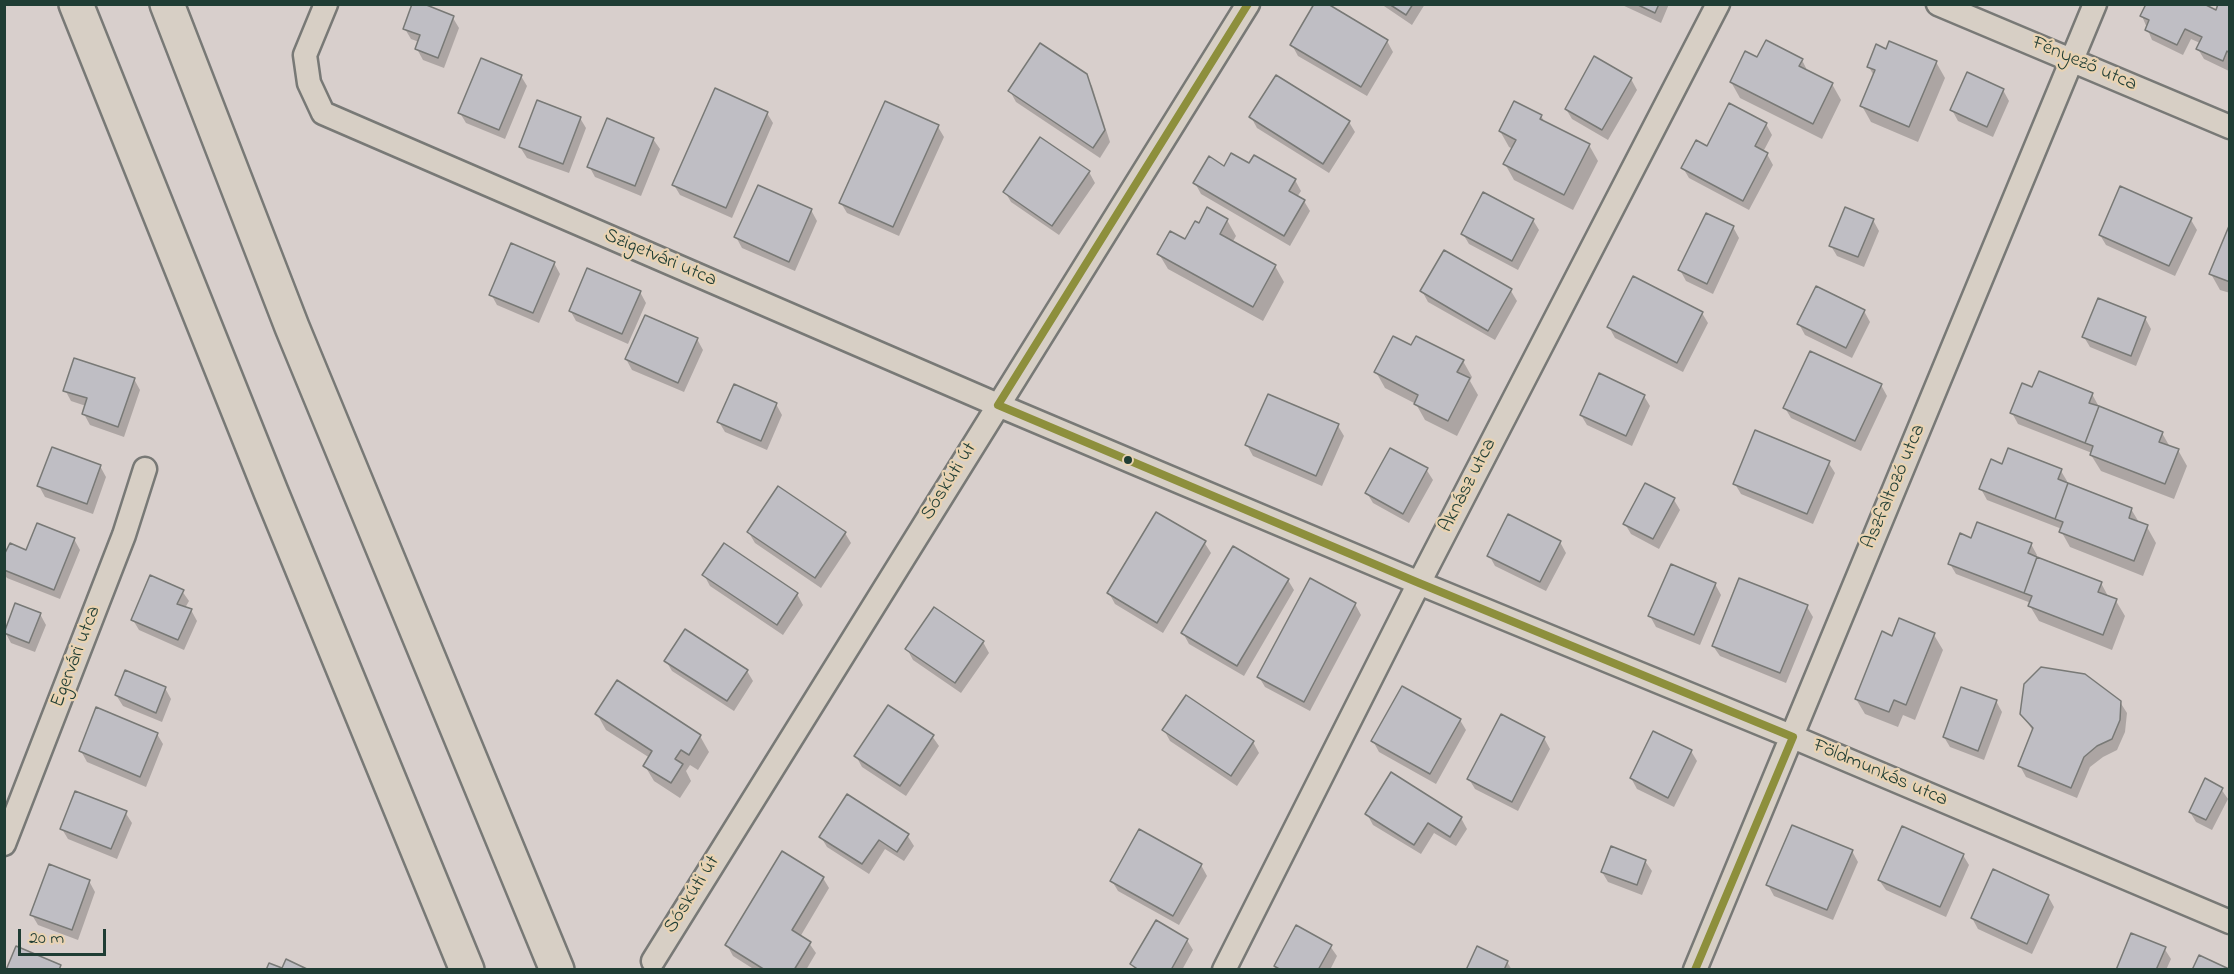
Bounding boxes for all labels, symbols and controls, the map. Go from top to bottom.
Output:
street label: Fényező utca [2028,32,2140,98]
street label: Szigetvári utca [600,225,720,293]
street label: Aszfaltozó utca [1858,421,1932,553]
street label: Aknász utca [1435,435,1503,537]
street label: Sóskúti út [917,439,983,525]
unlabelled marker [1122,454,1134,466]
street label: Egervári utca [47,603,107,711]
street label: Földmunkás utca [1809,735,1951,813]
street label: Sóskúti út [660,852,726,938]
scale bar [21,917,110,955]
text: 20 m [29,926,64,952]

